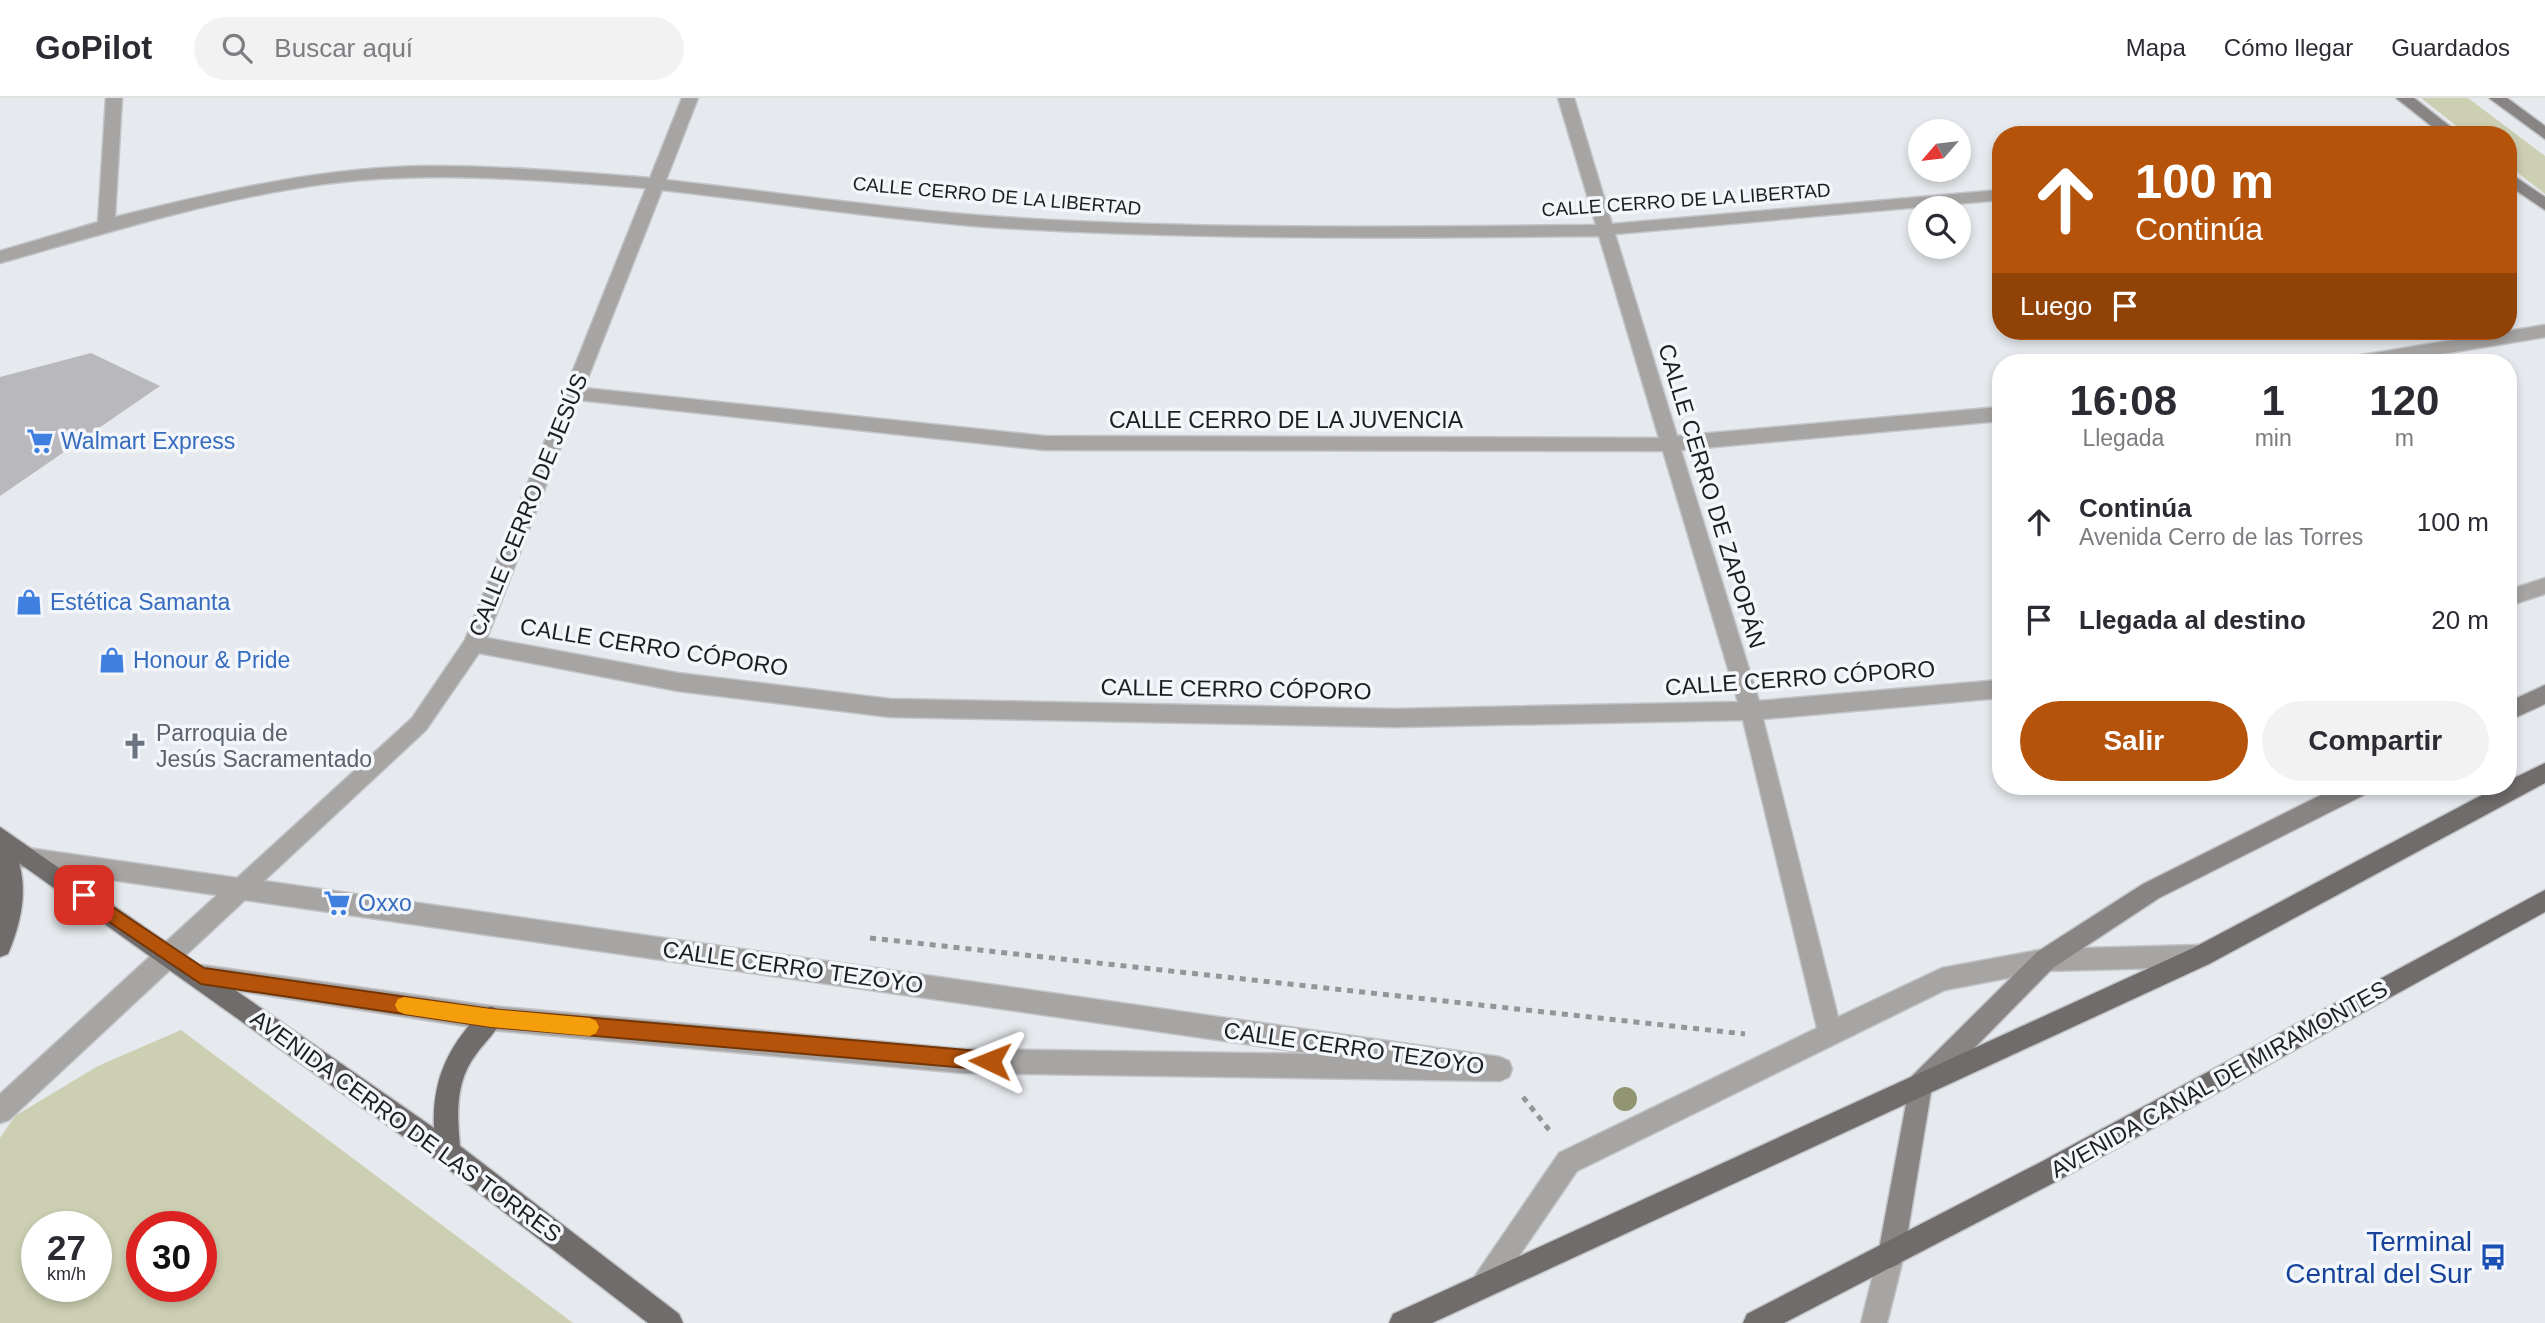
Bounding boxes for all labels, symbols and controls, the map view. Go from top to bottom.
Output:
search box [194,17,684,80]
text: GoPilot [35,29,152,66]
icon: search [218,29,256,67]
text: Buscar aquí [274,33,413,63]
text: Mapa [2126,34,2186,61]
text: Cómo llegar [2224,34,2353,61]
text: Guardados [2391,34,2510,61]
north arrow [1908,119,1970,182]
map controls [1908,119,1971,259]
icon: ahead [2020,154,2111,245]
text: 100 m [2135,154,2274,208]
street label: CALLE CERRO DE LA LIBERTAD [852,173,1142,219]
street label: CALLE CERRO DE LA LIBERTAD [1541,179,1831,221]
button: search [1908,196,1971,259]
text: Continúa [2135,211,2263,247]
icon: arrive [2106,287,2144,325]
text: Luego [2020,291,2092,321]
street label: CALLE CERRO DE ZAPOPÁN [1653,341,1771,651]
street label: CALLE CERRO DE JESÚS [463,370,593,640]
text: 16:08 [2070,377,2177,424]
text: 1 [2261,377,2285,424]
text: 120 [2369,377,2439,424]
street label: CALLE CERRO DE LA JUVENCIA [1109,407,1464,433]
text: Llegada [2082,425,2164,451]
text: min [2255,425,2292,451]
text: m [2395,425,2414,451]
supermarket icon: Walmart Express [25,426,55,456]
place label: Walmart Express [61,428,235,454]
text: Continúa [2079,493,2192,523]
icon: ahead [2020,503,2058,541]
text: 100 m [2417,507,2489,537]
text: Avenida Cerro de las Torres [2079,524,2363,550]
shop icon: Estética Samanta [14,587,44,617]
place label: Estética Samanta [50,589,230,615]
icon: arrive [2020,601,2058,639]
text: Llegada al destino [2079,605,2306,635]
text: 20 m [2431,605,2489,635]
street label: CALLE CERRO CÓPORO [518,613,790,681]
shop icon: Honour & Pride [97,645,127,675]
place label: Honour & Pride [133,647,290,673]
street label: CALLE CERRO CÓPORO [1664,656,1936,700]
street label: CALLE CERRO CÓPORO [1100,674,1372,704]
button: Salir [2020,701,2248,781]
button: Compartir [2262,701,2489,781]
place label: Parroquia de Jesús Sacramentado [156,720,372,772]
church icon: Parroquia de Jesús Sacramentado [120,731,150,761]
pin [54,865,114,925]
icon: arrive [65,876,103,914]
supermarket icon: Oxxo [322,888,352,918]
place label: Oxxo [358,890,412,916]
street label: CALLE CERRO TEZOYO [661,936,925,998]
street label: AVENIDA CANAL DE MIRAMONTES [2046,975,2392,1183]
street label: AVENIDA CERRO DE LAS TORRES [246,1005,566,1247]
street label: CALLE CERRO TEZOYO [1222,1017,1486,1079]
position arrow [953,1024,1027,1098]
speed limit sign: 30 [126,1211,217,1302]
place label: Terminal Central del Sur [2285,1226,2472,1289]
text: 27 [47,1228,86,1267]
bus stop icon: Terminal Central del Sur [2478,1242,2508,1272]
text: km/h [47,1264,86,1284]

